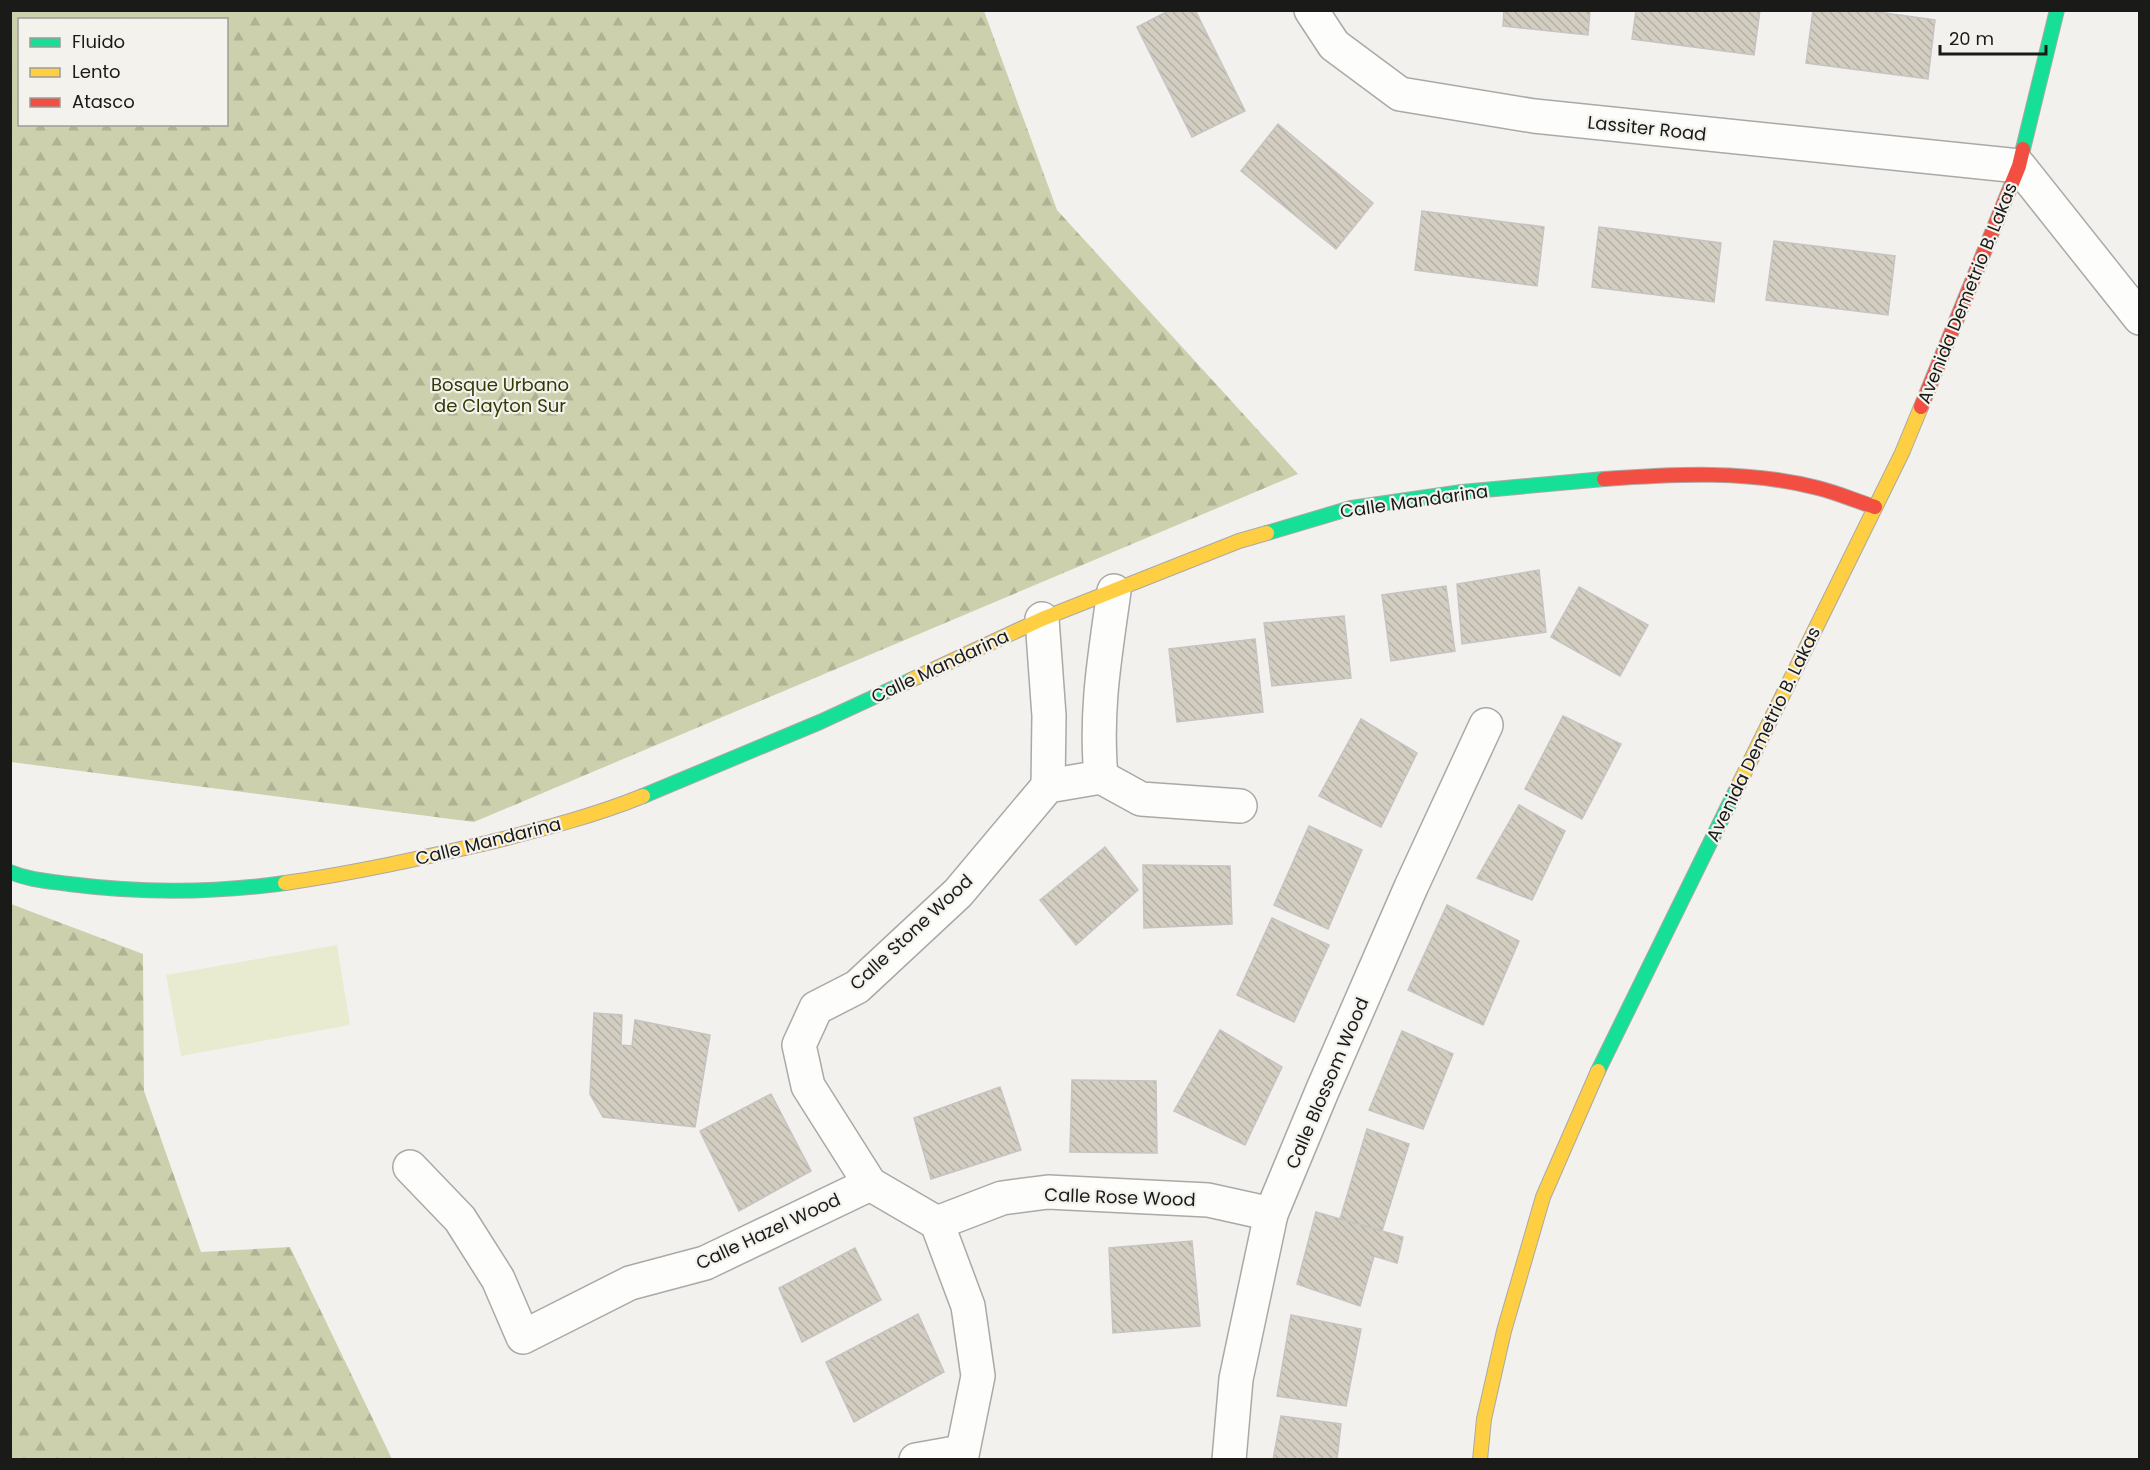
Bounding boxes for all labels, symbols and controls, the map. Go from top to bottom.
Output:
legend [18,18,228,126]
scale bar [1940,18,2046,56]
text: 20 m [1949,26,1994,51]
text: Fluido [72,29,125,54]
text: Lento [72,59,121,84]
text: Atasco [72,89,135,114]
street label: Lassiter Road [1586,109,1708,147]
street label: Avenida Demetrio B. Lakas [1911,179,2023,407]
park label: Bosque Urbano de Clayton Sur [431,372,569,418]
street label: Calle Mandarina [1338,478,1490,524]
street label: Avenida Demetrio B. Lakas [1700,622,1826,846]
street label: Calle Mandarina [867,623,1013,709]
street label: Calle Mandarina [413,811,563,871]
street label: Calle Stone Wood [844,868,978,996]
street label: Calle Blossom Wood [1279,993,1375,1173]
street label: Calle Rose Wood [1044,1182,1196,1212]
street label: Calle Hazel Wood [692,1187,844,1275]

